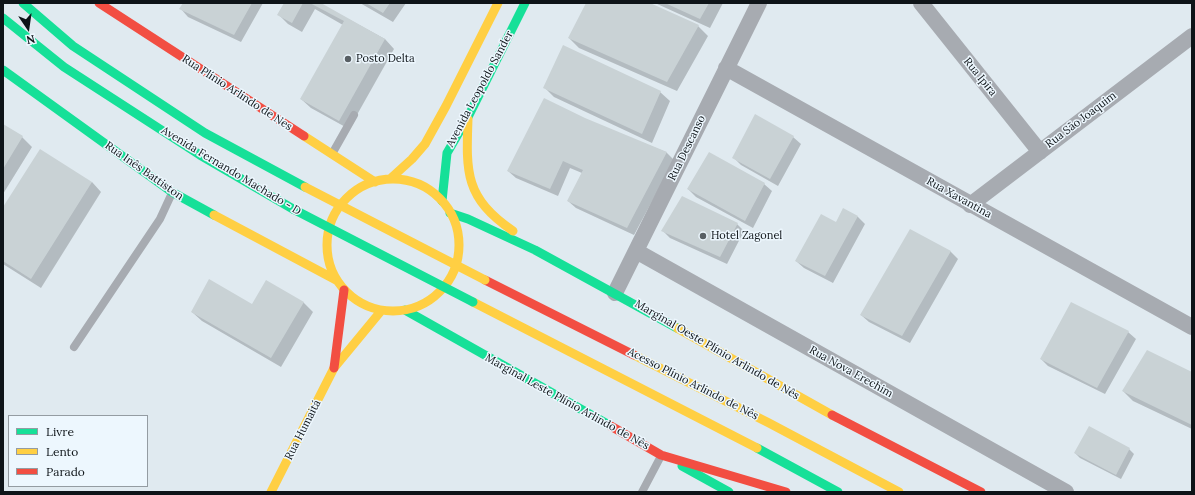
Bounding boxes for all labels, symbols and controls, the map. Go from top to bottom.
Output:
north arrow [8,8,48,48]
street label: Avenida Leopoldo Sander [444,29,516,149]
text: N [25,32,36,47]
street label: Rua Plínio Arlindo de Nes [179,52,295,134]
place label: Posto Delta [356,52,415,66]
marker: Posto Delta [343,54,353,64]
street label: Rua Ipira [961,55,999,99]
street label: Rua São Joaquim [1043,89,1119,151]
street label: Rua Descanso [666,113,708,183]
street label: Avenida Fernando Machado - D [159,124,303,218]
street label: Rua Inês Battiston [102,139,186,203]
street label: Rua Xavantina [924,175,994,221]
place label: Hotel Zagonel [711,229,782,243]
marker: Hotel Zagonel [698,231,708,241]
street label: Marginal Oeste Plínio Arlindo de Nês [632,297,802,403]
street label: Rua Nova Erechim [807,344,895,400]
street label: Acesso Plínio Arlindo de Nês [625,345,761,423]
street label: Marginal Leste Plínio Arlindo de Nês [483,351,651,453]
street label: Rua Humaitá [282,398,324,462]
legend [8,415,148,487]
text: Livre [46,424,74,439]
text: Lento [46,444,78,459]
text: Parado [46,464,85,479]

